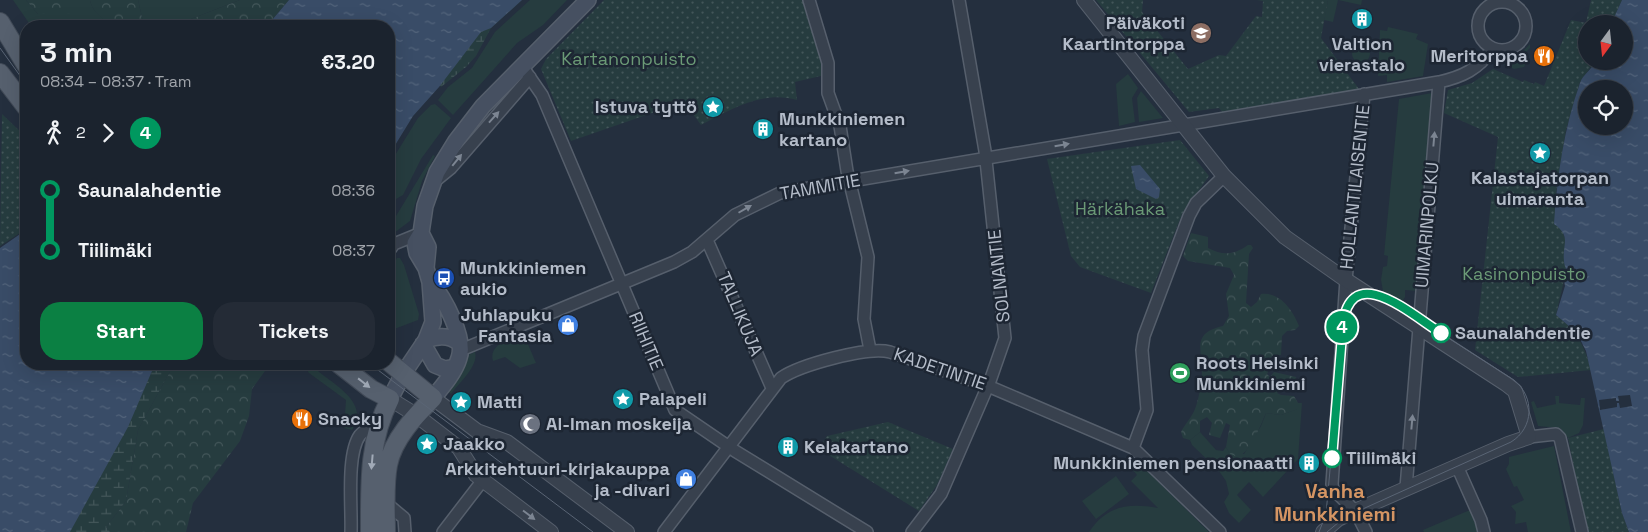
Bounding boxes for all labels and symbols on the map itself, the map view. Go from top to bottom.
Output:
building icon: Valtion vierastalo [1350,7,1374,31]
place label: Päiväkoti Kaartintorppa [1063,11,1186,55]
north arrow [1578,15,1632,70]
school or university icon: Päiväkoti Kaartintorppa [1189,21,1213,45]
place label: Valtion vierastalo [1319,32,1405,76]
place label: Meritorppa [1430,44,1529,67]
restaurant icon: Meritorppa [1532,44,1556,68]
park label: Kartanonpuisto [561,47,697,70]
place label: Istuva tyttö [595,95,697,118]
place icon: Istuva tyttö [701,95,725,119]
street label: HOLLANTILAISENTIE [1334,103,1375,270]
place label: Munkkiniemen kartano [779,107,905,151]
one-way arrow [488,111,500,123]
building icon: Munkkiniemen kartano [751,117,775,141]
one-way arrow [1431,131,1439,147]
one-way arrow [1055,140,1071,148]
place icon: Kalastajatorpan uimaranta [1528,141,1552,165]
one-way arrow [451,154,462,167]
street label: UIMARINPOLKU [1410,161,1443,289]
place label: Kalastajatorpan uimaranta [1471,166,1609,210]
one-way arrow [895,167,911,175]
street label: TAMMITIE [778,168,862,205]
park label: Härkähaka [1075,197,1165,220]
one-way arrow [738,204,751,213]
street label: SOLNANTIE [982,228,1015,324]
place label: Munkkiniemen aukio [460,256,586,300]
park label: Kasinonpuisto [1462,262,1586,285]
bus stop icon: Munkkiniemen aukio [432,266,456,290]
street label: TALLIKUJA [712,268,768,359]
place label: Juhlapuku Fantasia [460,303,553,347]
street label: RIIHITIE [624,308,669,374]
line badge: 4 [1326,311,1358,343]
shop icon: Juhlapuku Fantasia [556,313,580,337]
place label: Saunalahdentie [1455,321,1591,344]
marker: Saunalahdentie [1431,323,1451,343]
street label: KADETINTIE [891,342,989,395]
place label: Roots Helsinki Munkkiniemi [1196,351,1319,395]
sports icon: Roots Helsinki Munkkiniemi [1168,361,1192,385]
one-way arrow [357,377,370,388]
place icon: Palapeli [611,387,635,411]
place label: Palapeli [639,387,707,410]
place icon: Matti [449,390,473,414]
place label: Matti [477,390,522,413]
restaurant icon: Snacky [290,407,314,431]
place label: Snacky [318,407,382,430]
mosque icon: Al-Iman moskeija [518,412,542,436]
place label: Al-Iman moskeija [546,412,693,435]
one-way arrow [1408,414,1416,430]
place icon: Jaakko [415,432,439,456]
place label: Jaakko [443,432,505,455]
building icon: Kelakartano [776,435,800,459]
place label: Kelakartano [804,435,909,458]
place label: Tiilimäki [1346,446,1416,469]
marker: Tiilimäki [1322,448,1342,468]
place label: Munkkiniemen pensionaatti [1053,451,1293,474]
building icon: Munkkiniemen pensionaatti [1297,451,1321,475]
one-way arrow [367,455,375,471]
place label: Arkkitehtuuri-kirjakauppa ja -divari [445,457,671,501]
shop icon: Arkkitehtuuri-kirjakauppa ja -divari [674,467,698,491]
district label: Vanha Munkkiniemi [1274,478,1396,527]
one-way arrow [522,510,536,520]

